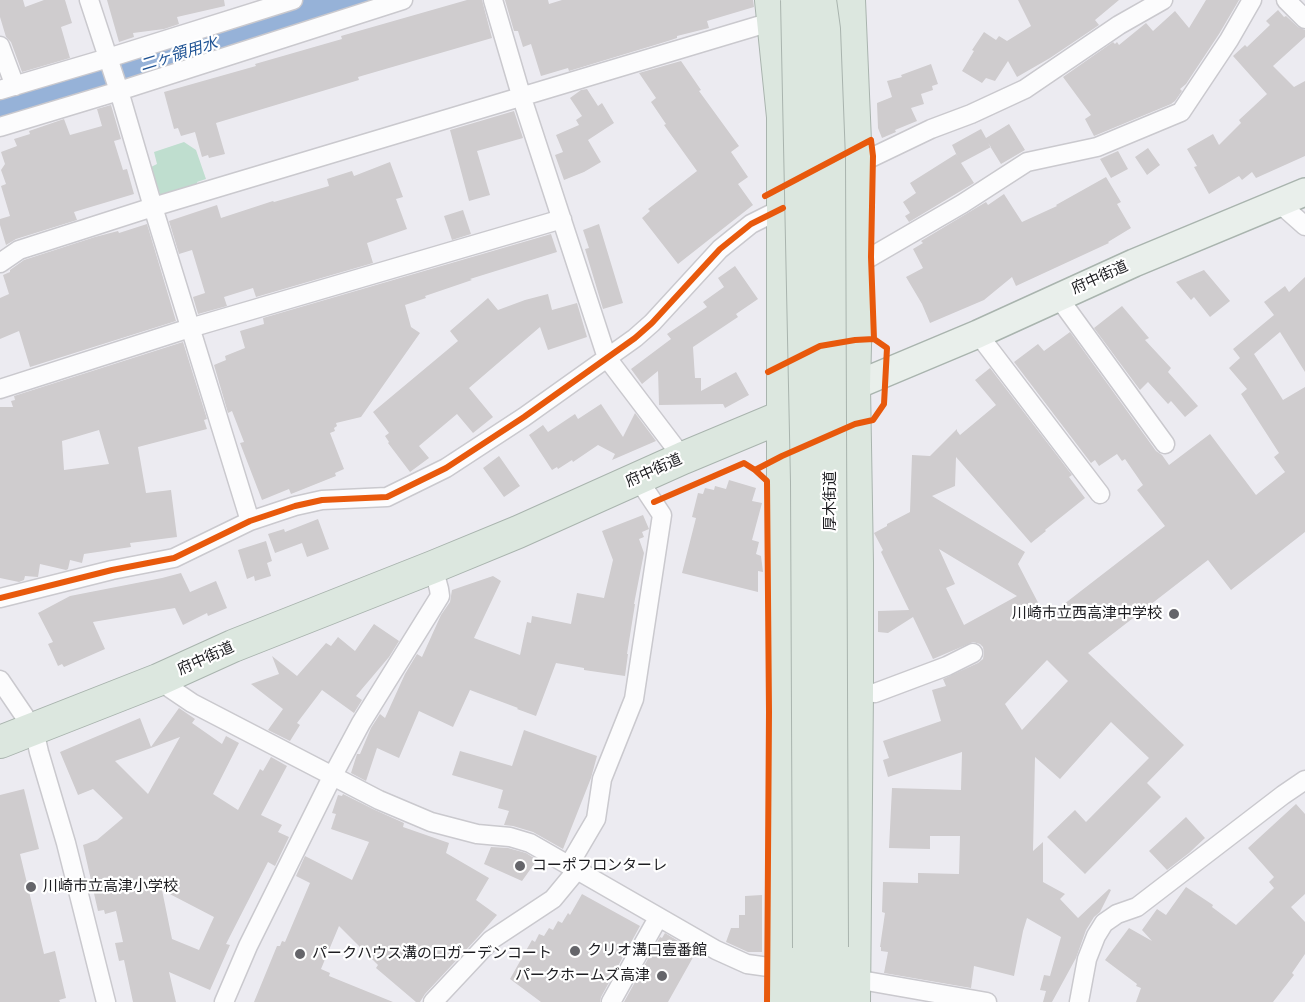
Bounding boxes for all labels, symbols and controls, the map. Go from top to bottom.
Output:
water label: 二ヶ領用水 [138,34,220,76]
street label: 府中街道 [1069,258,1131,298]
street label: 府中街道 [623,451,685,491]
street label: 厚木街道 [822,471,840,531]
place label: 川崎市立西高津中学校 [1012,605,1162,623]
marker: 川崎市立西高津中学校 [1167,607,1181,621]
street label: 府中街道 [175,639,237,679]
place label: コーポフロンターレ [532,857,667,875]
marker: コーポフロンターレ [513,859,527,873]
place label: 川崎市立高津小学校 [43,878,178,896]
marker: 川崎市立高津小学校 [24,880,38,894]
place label: クリオ溝口壹番館 [587,942,707,960]
marker: クリオ溝口壹番館 [568,944,582,958]
place label: パークハウス溝の口ガーデンコート [312,945,552,963]
marker: パークハウス溝の口ガーデンコート [293,947,307,961]
place label: パークホームズ高津 [515,967,650,985]
marker: パークホームズ高津 [655,969,669,983]

